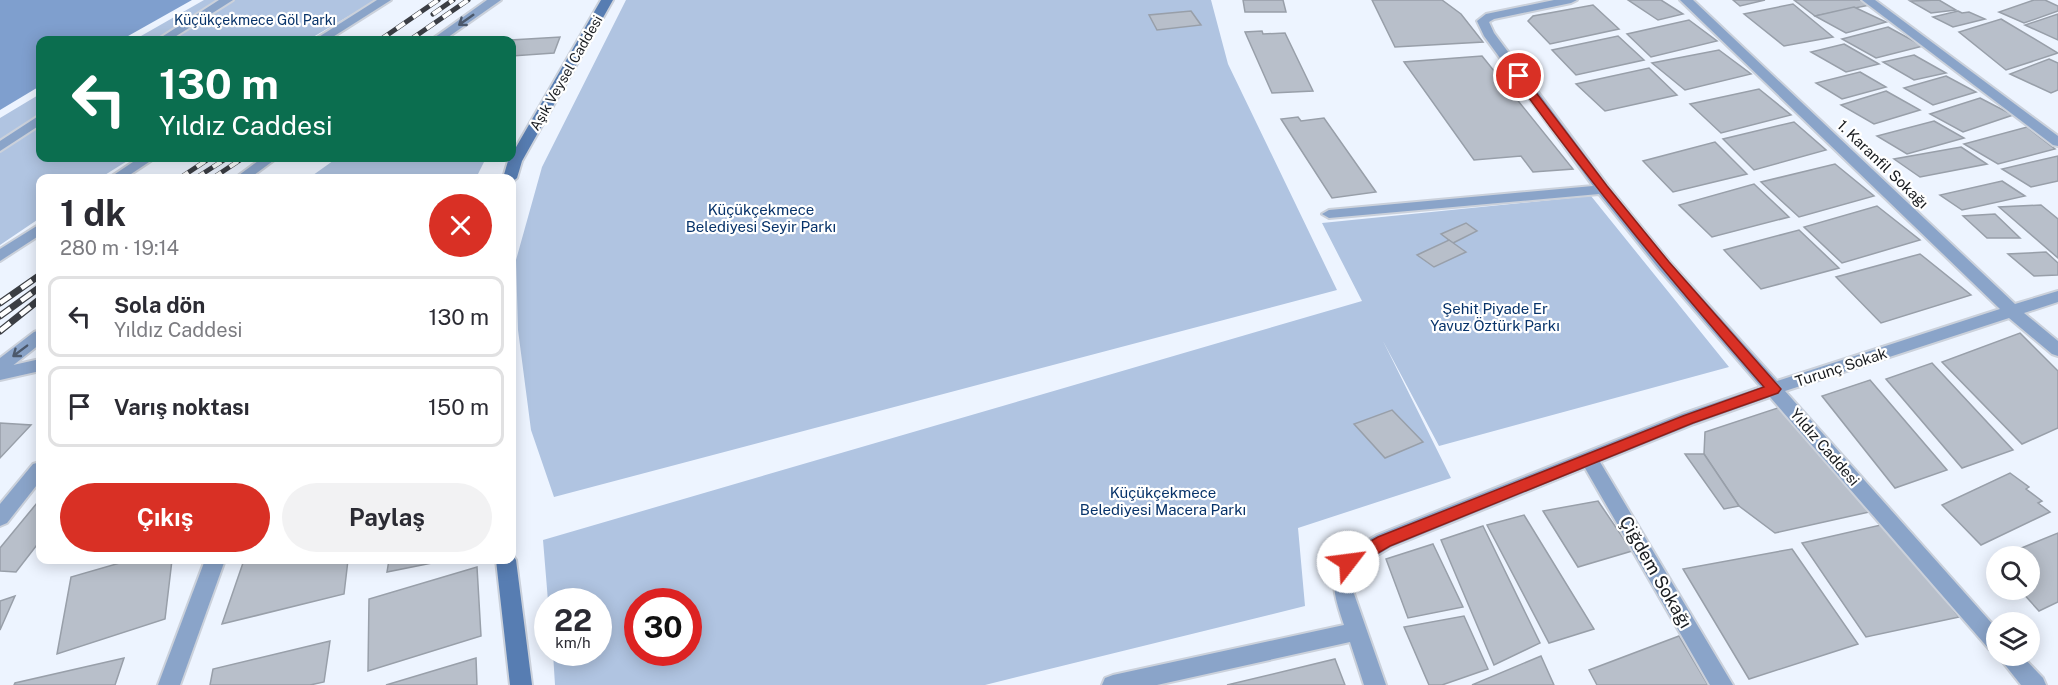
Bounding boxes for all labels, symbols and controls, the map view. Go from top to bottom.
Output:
park label: Küçükçekmece Göl Parkı [174,12,336,28]
street label: Aşık Veysel Caddesi [527,13,605,133]
one-way arrow [458,14,474,26]
pin [1493,50,1544,101]
text: 130 m [159,59,279,108]
icon: arrive [1502,59,1535,92]
icon: left [60,60,138,138]
text: Yıldız Caddesi [159,109,332,141]
street label: 1. Karanfil Sokağı [1834,116,1932,212]
text: 1 dk [60,192,126,234]
button: close [429,194,492,257]
park label: Küçükçekmece Belediyesi Seyir Parkı [686,201,836,235]
text: 280 m · 19:14 [60,236,179,260]
text: Sola dön [114,292,205,318]
icon: left [63,300,96,333]
park label: Şehit Piyade Er Yavuz Öztürk Parkı [1430,300,1560,334]
text: 130 m [428,304,489,330]
text: Yıldız Caddesi [114,318,242,342]
street label: Turunç Sokak [1793,344,1889,390]
one-way arrow [13,345,29,358]
icon: arrive [63,390,96,423]
text: Varış noktası [114,394,249,420]
text: 150 m [428,394,489,420]
street label: Yıldız Caddesi [1787,405,1863,489]
button: Çıkış [60,483,270,552]
button: Paylaş [282,483,492,552]
park label: Küçükçekmece Belediyesi Macera Parkı [1080,484,1246,518]
street label: Çiğdem Sokağı [1615,512,1697,632]
position arrow [1316,530,1380,594]
map controls [1986,546,2040,666]
button: search [1986,546,2040,600]
speed limit sign: 30 [624,588,702,666]
text: 22 [554,602,592,638]
button: layers [1986,612,2040,666]
text: km/h [555,634,591,651]

